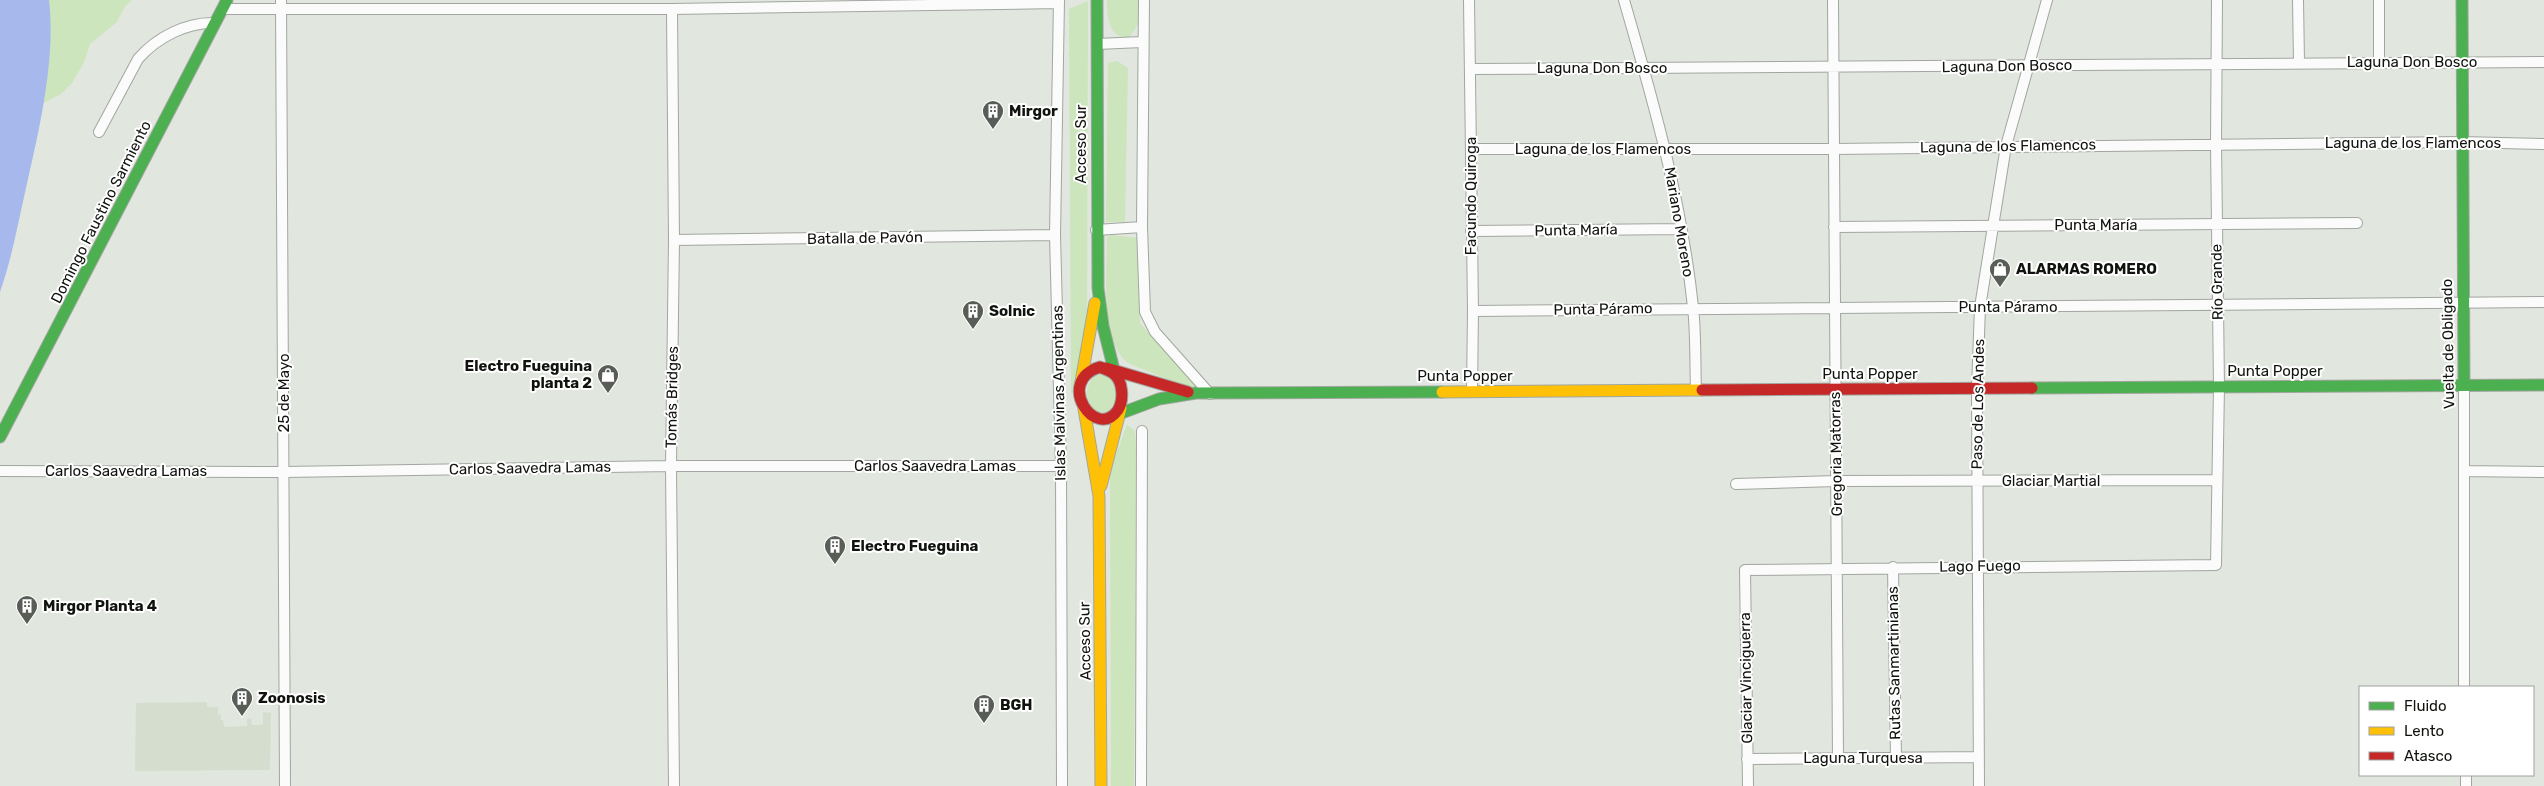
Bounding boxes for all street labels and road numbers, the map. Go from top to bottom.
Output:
street label: Laguna Don Bosco [2347,53,2477,71]
street label: Laguna Don Bosco [1942,56,2072,76]
street label: Laguna Don Bosco [1537,59,1667,77]
street label: Acceso Sur [1072,104,1090,183]
street label: Domingo Faustino Sarmiento [47,118,155,306]
street label: Laguna de los Flamencos [2325,134,2502,152]
street label: Laguna de los Flamencos [1920,135,2097,157]
street label: Facundo Quiroga [1462,137,1480,255]
street label: Laguna de los Flamencos [1515,140,1692,158]
street label: Mariano Moreno [1660,166,1698,278]
street label: Punta María [2054,216,2138,234]
street label: Punta María [1534,220,1618,240]
street label: Batalla de Pavón [807,228,923,248]
street label: Río Grande [2207,244,2227,320]
street label: Vuelta de Obligado [2438,279,2458,409]
street label: Punta Páramo [1958,298,2058,316]
street label: Punta Páramo [1553,299,1653,319]
street label: Islas Malvinas Argentinas [1048,305,1070,481]
street label: Paso de Los Andes [1968,338,1988,469]
street label: Tomás Bridges [662,345,682,448]
street label: 25 de Mayo [275,353,293,433]
street label: Punta Popper [2227,362,2323,380]
street label: Punta Popper [1822,365,1918,383]
street label: Punta Popper [1417,367,1513,385]
street label: Gregoria Matorras [1826,391,1846,517]
street label: Carlos Saavedra Lamas [854,457,1016,475]
street label: Carlos Saavedra Lamas [449,458,612,478]
street label: Carlos Saavedra Lamas [45,462,207,480]
street label: Glaciar Martial [2002,472,2100,490]
street label: Lago Fuego [1939,556,2021,576]
street label: Rutas Sanmartinianas [1884,586,1904,740]
street label: Acceso Sur [1075,601,1095,681]
street label: Glaciar Vinciguerra [1736,612,1756,744]
street label: Laguna Turquesa [1803,749,1923,767]

